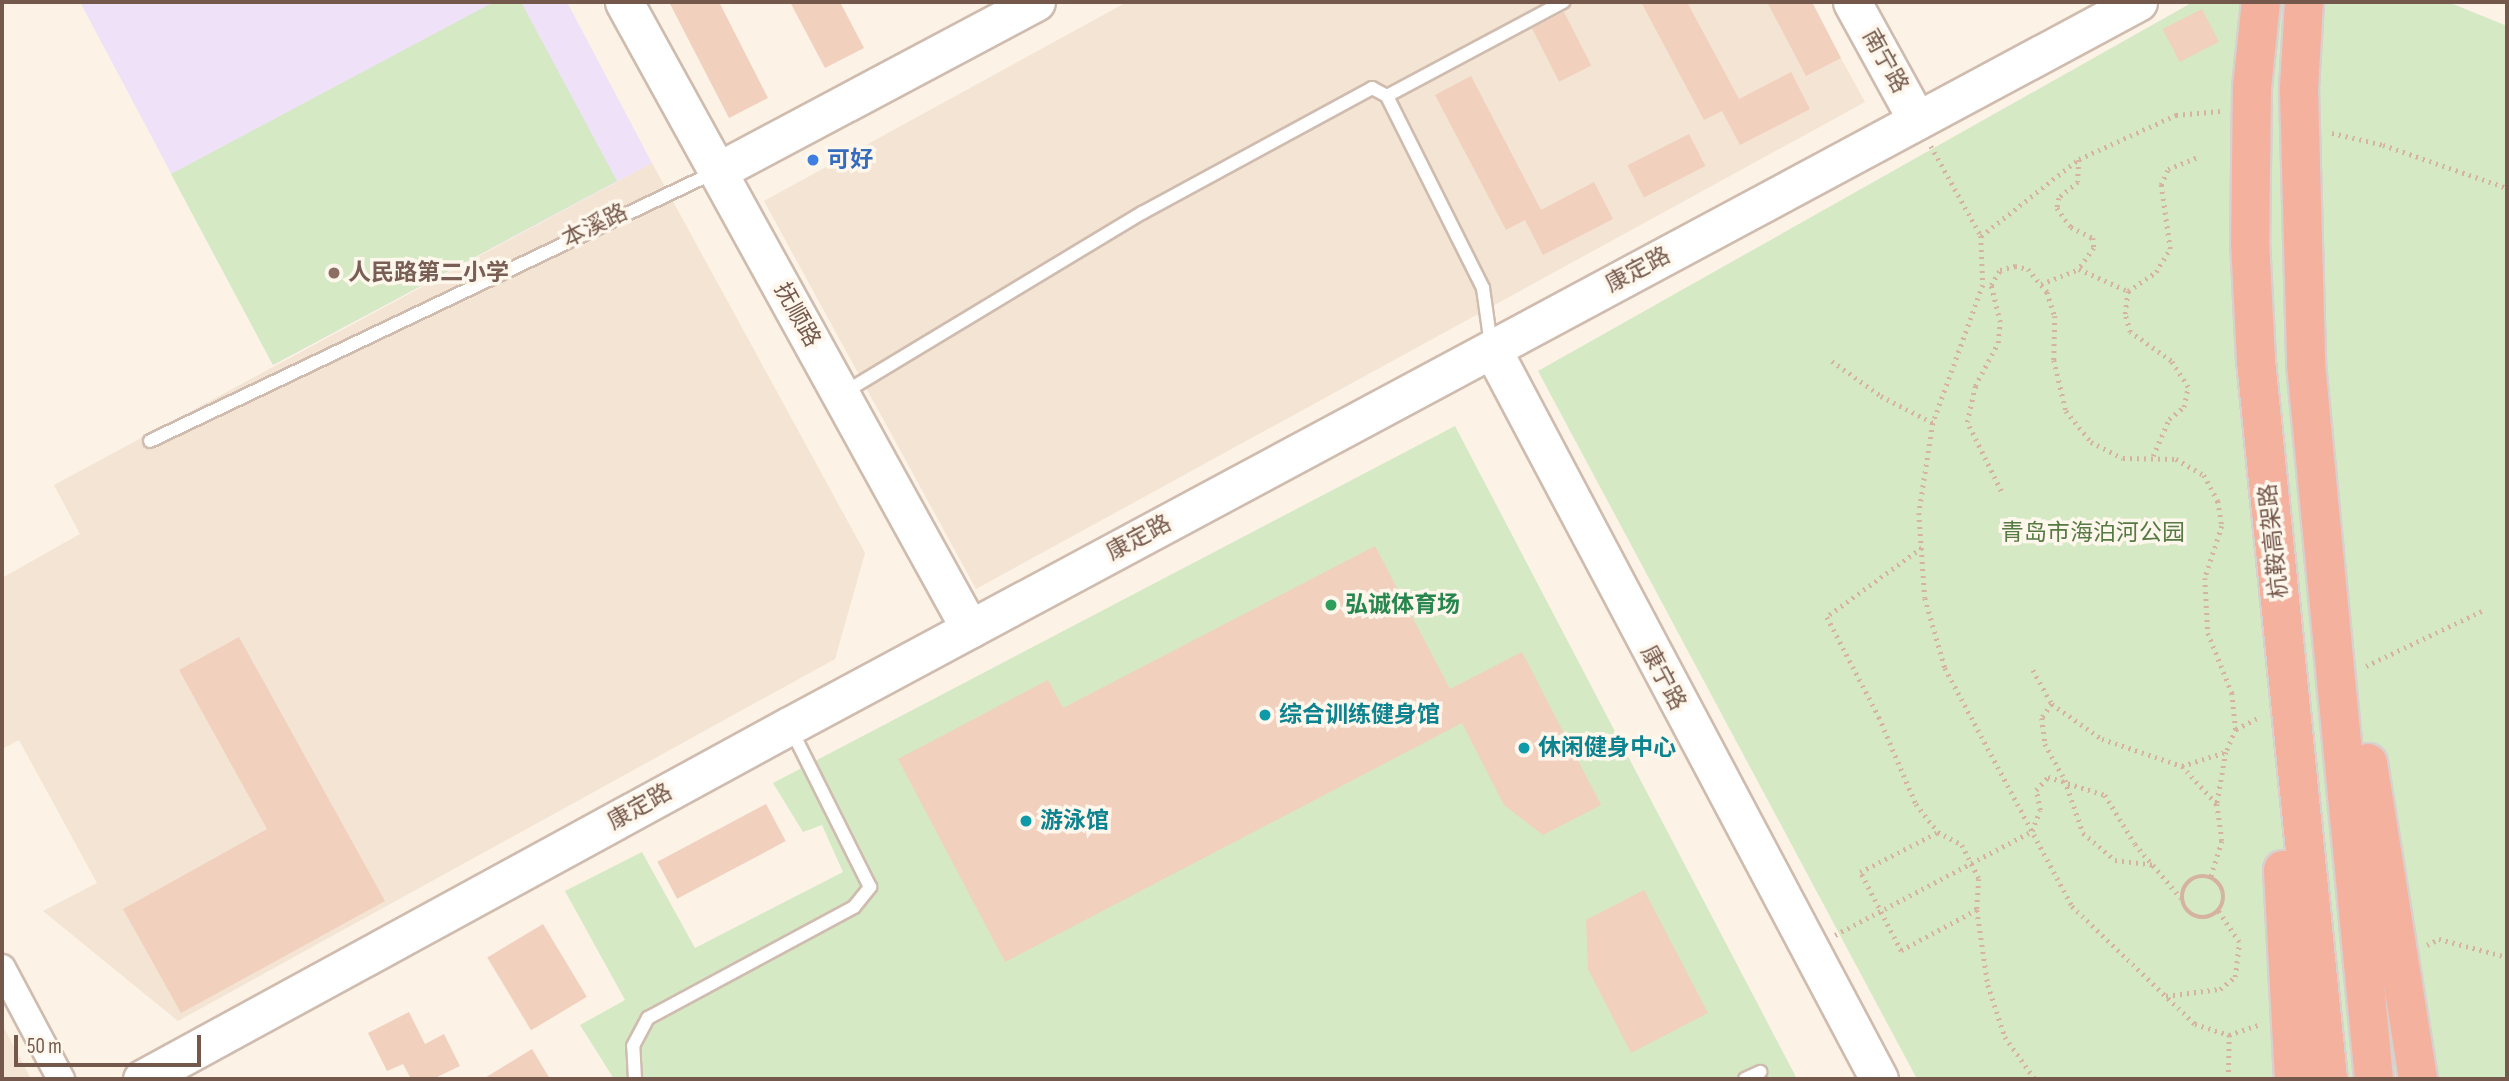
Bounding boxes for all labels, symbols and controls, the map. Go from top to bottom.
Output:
street label: 南宁路 [1856,24,1914,98]
place label: 可好 [827,146,873,174]
marker: 可好 [805,152,821,168]
street label: 本溪路 [558,198,632,254]
street label: 康定路 [1601,242,1675,298]
place label: 人民路第二小学 [348,259,509,287]
marker: 人民路第二小学 [326,265,342,281]
street label: 抚顺路 [768,278,826,352]
street label: 杭鞍高架路 [2254,482,2294,600]
street label: 康定路 [1102,510,1176,566]
park label: 青岛市海泊河公园 [2001,519,2185,547]
place label: 弘诚体育场 [1345,591,1460,619]
marker: 弘诚体育场 [1323,597,1339,613]
street label: 康宁路 [1635,641,1691,715]
place label: 综合训练健身馆 [1279,701,1440,729]
marker: 综合训练健身馆 [1257,707,1273,723]
place label: 休闲健身中心 [1538,734,1676,762]
marker: 休闲健身中心 [1516,740,1532,756]
street label: 康定路 [603,778,677,836]
place label: 游泳馆 [1040,807,1109,835]
marker: 游泳馆 [1018,813,1034,829]
scale bar [18,1021,205,1066]
text: 50 m [27,1034,62,1059]

